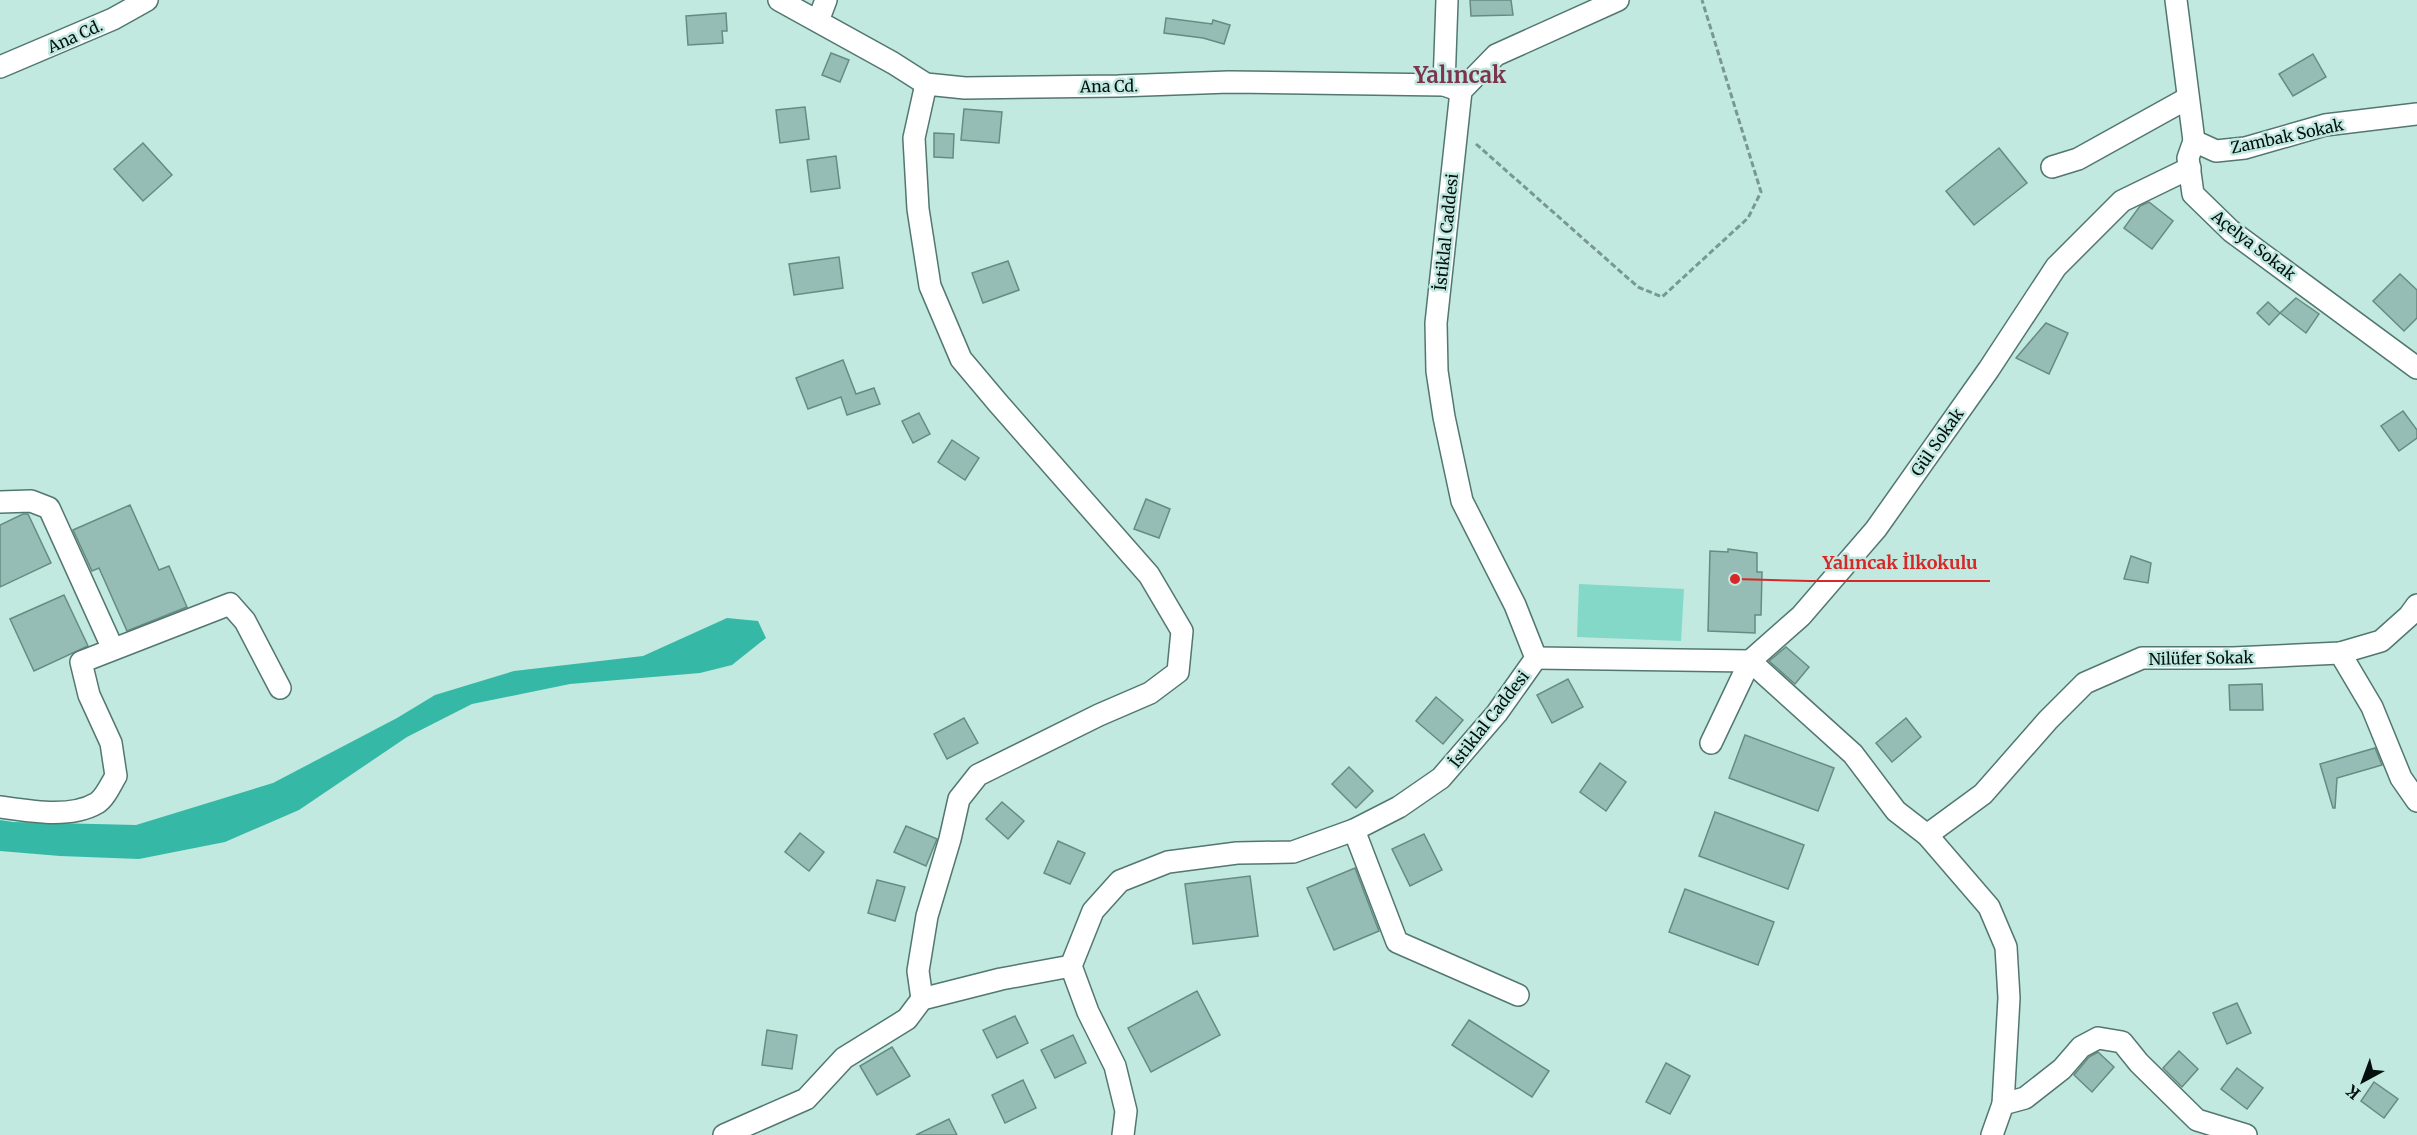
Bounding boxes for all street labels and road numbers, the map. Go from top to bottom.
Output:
street label: Ana Cd. [43,15,106,57]
street label: Ana Cd. [1079,75,1138,97]
street label: Zambak Sokak [2229,114,2346,158]
street label: İstiklal Caddesi [1430,172,1462,292]
street label: Açelya Sokak [2207,205,2301,285]
street label: Gül Sokak [1906,404,1968,480]
street label: Nilüfer Sokak [2148,647,2255,669]
street label: İstiklal Caddesi [1445,666,1533,772]

